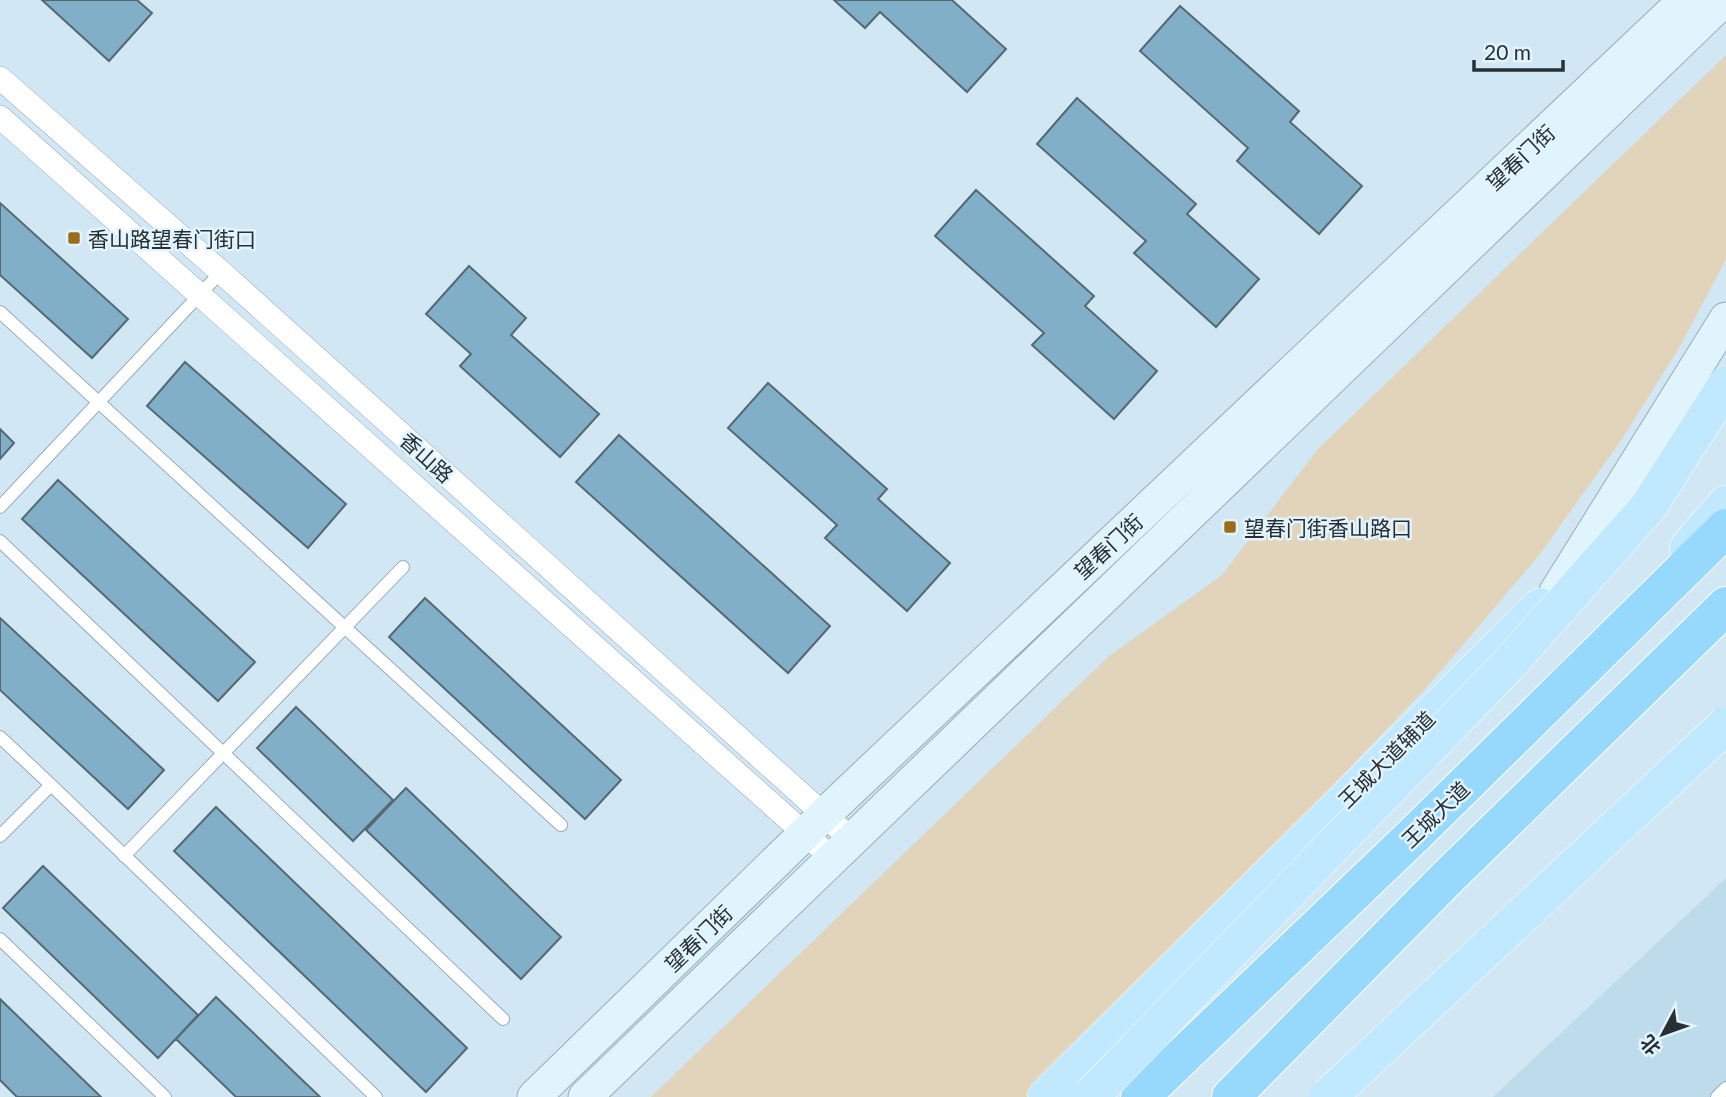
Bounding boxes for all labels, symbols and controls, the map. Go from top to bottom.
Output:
scale bar [1474,28,1563,72]
text: 20 m [1484,39,1531,64]
street label: 望春门街 [1481,119,1559,195]
place label: 香山路望春门街口 [88,226,256,251]
marker: 香山路望春门街口 [66,230,82,246]
street label: 香山路 [395,427,459,487]
street label: 望春门街 [1069,508,1147,584]
place label: 望春门街香山路口 [1244,515,1412,540]
marker: 望春门街香山路口 [1222,519,1238,535]
street label: 王城大道辅道 [1333,706,1439,812]
street label: 王城大道 [1396,776,1474,852]
street label: 望春门街 [659,900,737,976]
north arrow [1628,999,1698,1069]
text: 北 [1635,1031,1665,1060]

